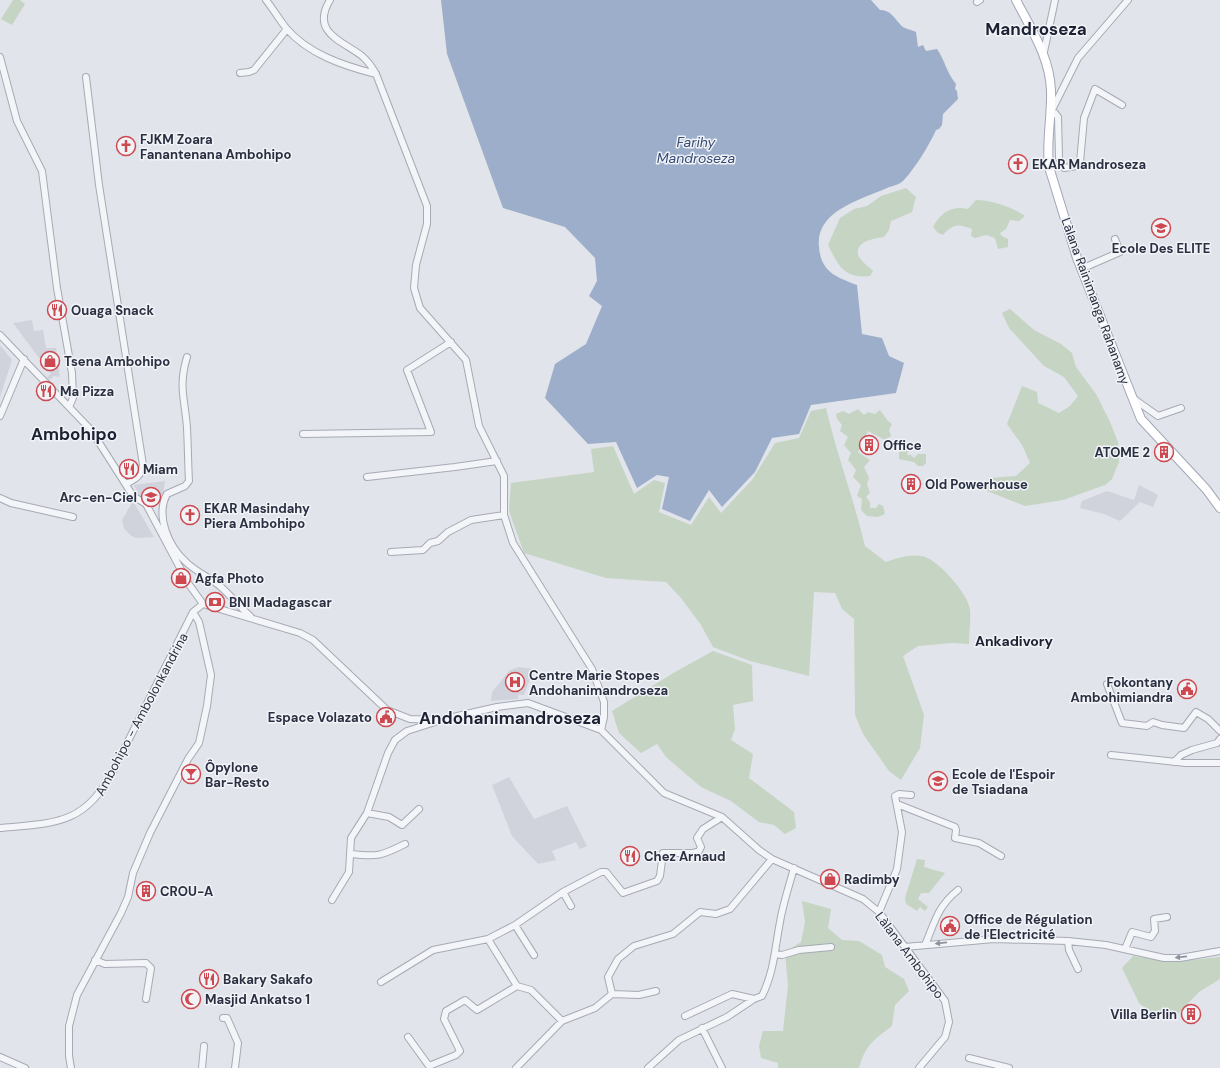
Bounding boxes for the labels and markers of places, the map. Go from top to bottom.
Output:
place label: FJKM Zoara Fanantenana Ambohipo [140,131,292,163]
church icon: FJKM Zoara Fanantenana Ambohipo [115,135,137,157]
church icon: EKAR Mandroseza [1007,153,1029,175]
place label: EKAR Mandroseza [1032,156,1146,173]
school or university icon: Ecole Des ELITE [1150,217,1172,239]
place label: Ecole Des ELITE [1112,240,1210,257]
restaurant icon: Ouaga Snack [46,299,68,321]
place label: Ouaga Snack [71,302,155,319]
shop icon: Tsena Ambohipo [39,350,61,372]
place label: Tsena Ambohipo [64,353,170,370]
restaurant icon: Ma Pizza [35,380,57,402]
place label: Ma Pizza [60,383,114,400]
building icon: Office [858,434,880,456]
place label: Office [883,437,922,454]
building icon: ATOME 2 [1153,441,1175,463]
place label: ATOME 2 [1094,444,1150,461]
restaurant icon: Miam [118,458,140,480]
place label: Miam [143,461,178,478]
building icon: Old Powerhouse [900,473,922,495]
place label: Old Powerhouse [925,476,1028,493]
school or university icon: Arc-en-Ciel [140,486,162,508]
place label: Arc-en-Ciel [59,489,137,506]
place label: EKAR Masindahy Piera Ambohipo [204,500,310,532]
church icon: EKAR Masindahy Piera Ambohipo [179,504,201,526]
shop icon: Agfa Photo [170,567,192,589]
place label: Agfa Photo [195,570,264,587]
bank icon: BNI Madagascar [204,591,226,613]
place label: BNI Madagascar [229,594,332,611]
place label: Centre Marie Stopes Andohanimandroseza [529,667,668,699]
hospital icon: Centre Marie Stopes Andohanimandroseza [504,671,526,693]
place label: Fokontany Ambohimiandra [1071,674,1173,706]
public building icon: Fokontany Ambohimiandra [1176,678,1198,700]
public building icon: Espace Volazato [375,706,397,728]
place label: Espace Volazato [268,709,372,726]
place label: Ôpylone Bar-Resto [205,759,270,791]
bar icon: Ôpylone Bar-Resto [180,763,202,785]
place label: Ecole de l'Espoir de Tsiadana [952,766,1056,798]
school or university icon: Ecole de l'Espoir de Tsiadana [927,770,949,792]
restaurant icon: Chez Arnaud [619,845,641,867]
place label: Chez Arnaud [644,848,726,865]
shop icon: Radimby [819,868,841,890]
place label: Radimby [844,871,900,888]
building icon: CROU-A [135,880,157,902]
place label: CROU-A [160,883,213,900]
place label: Office de Régulation de l'Electricité [964,911,1093,943]
public building icon: Office de Régulation de l'Electricité [939,915,961,937]
restaurant icon: Bakary Sakafo [198,968,220,990]
place label: Bakary Sakafo [223,971,313,988]
mosque icon: Masjid Ankatso 1 [180,988,202,1010]
place label: Masjid Ankatso 1 [205,991,310,1008]
building icon: Villa Berlin [1180,1003,1202,1025]
place label: Villa Berlin [1110,1006,1177,1023]

